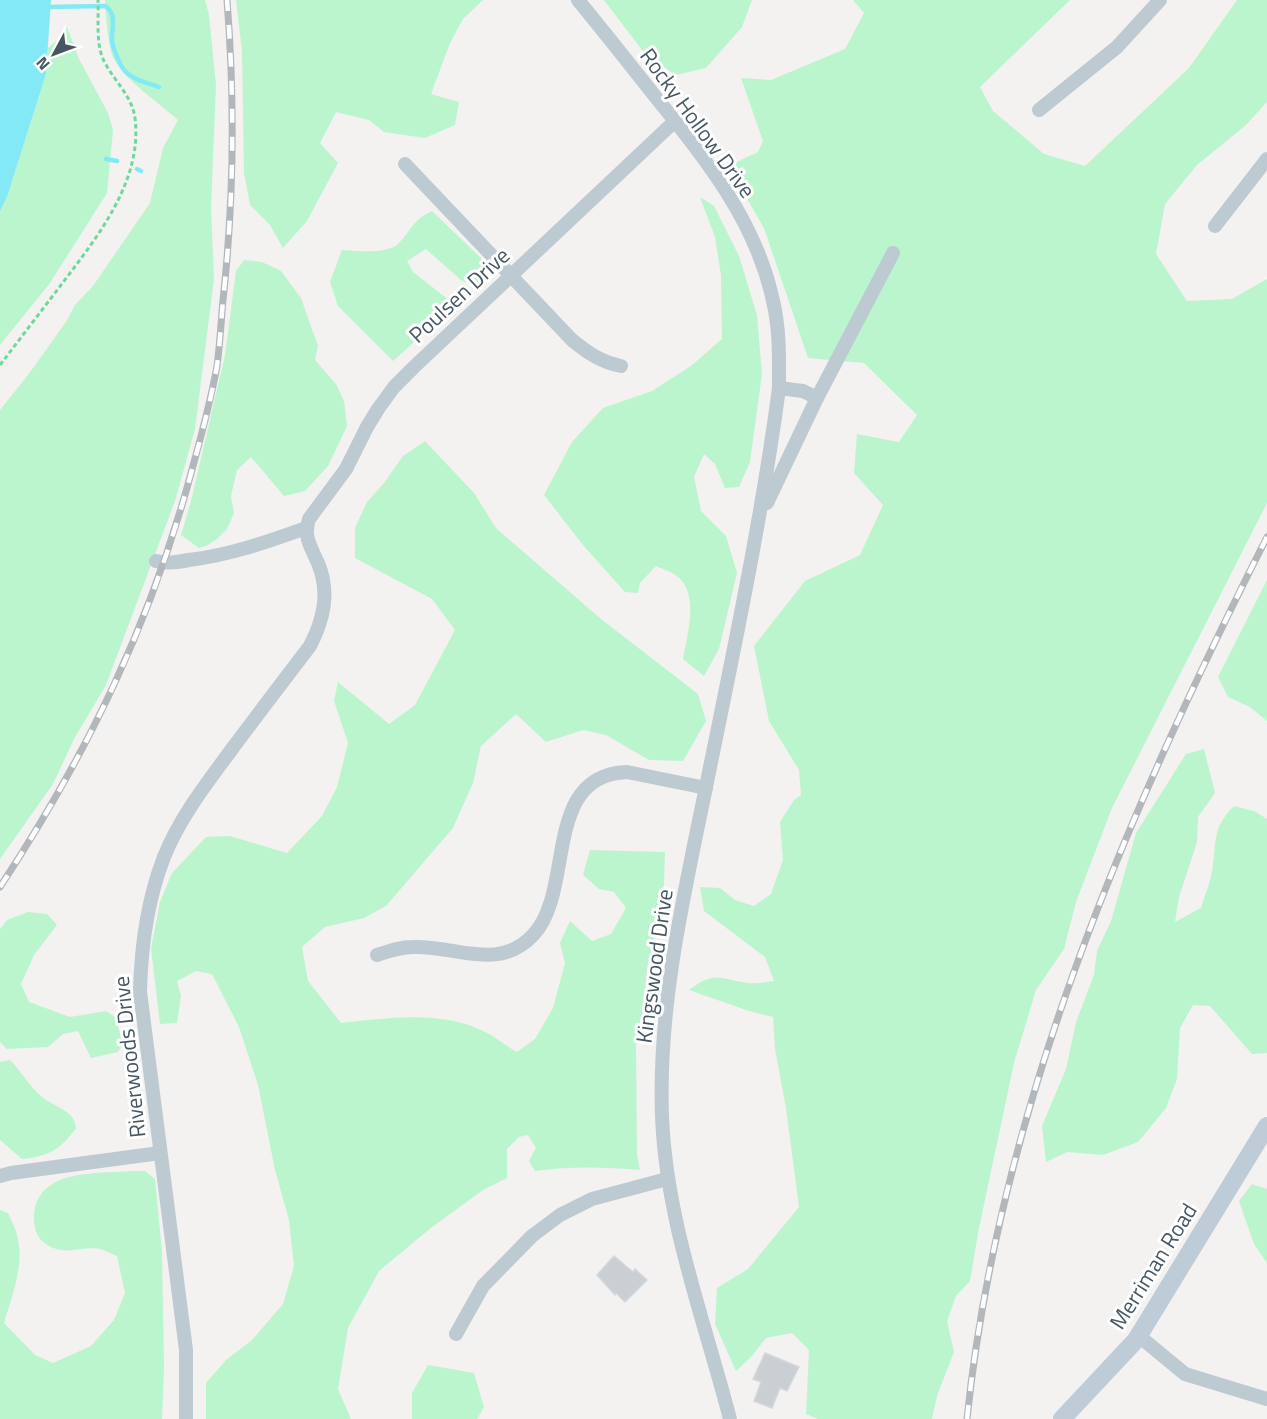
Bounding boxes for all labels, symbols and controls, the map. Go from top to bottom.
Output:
north arrow [24,24,84,84]
street label: Rocky Hollow Drive [632,41,764,205]
text: N [30,52,55,76]
street label: Poulsen Drive [401,239,517,351]
street label: Kingswood Drive [626,887,682,1045]
street label: Riverwoods Drive [104,975,154,1139]
street label: Merriman Road [1101,1196,1205,1336]

